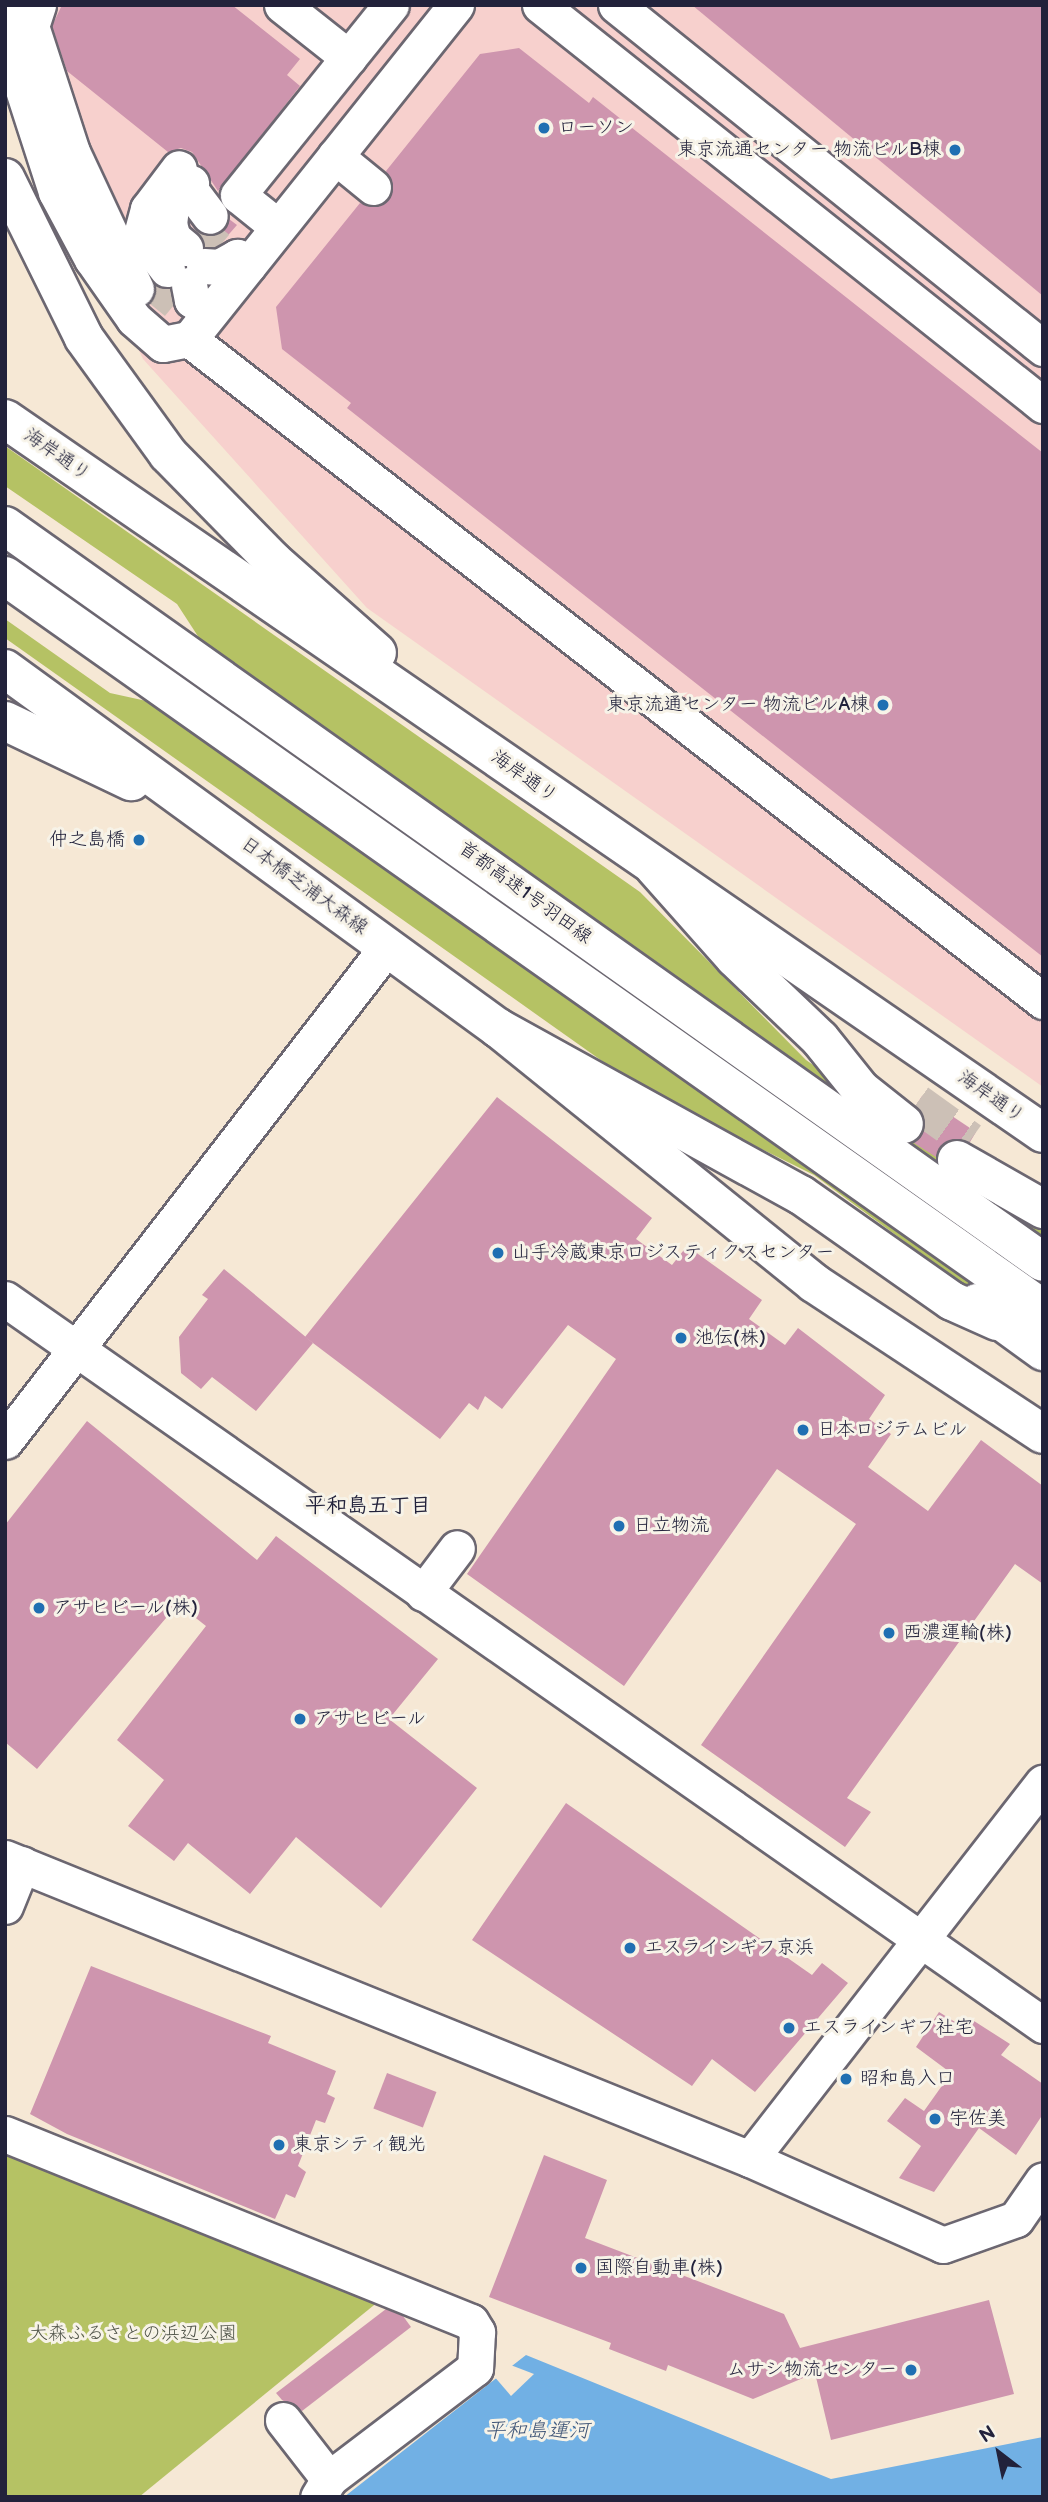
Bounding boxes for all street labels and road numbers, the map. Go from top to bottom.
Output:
street label: 海岸通り [19,424,95,486]
street label: 海岸通り [486,746,562,808]
street label: 日本橋芝浦大森線 [236,832,372,940]
street label: 首都高速1号羽田線 [454,837,596,949]
street label: 海岸通り [953,1066,1029,1128]

